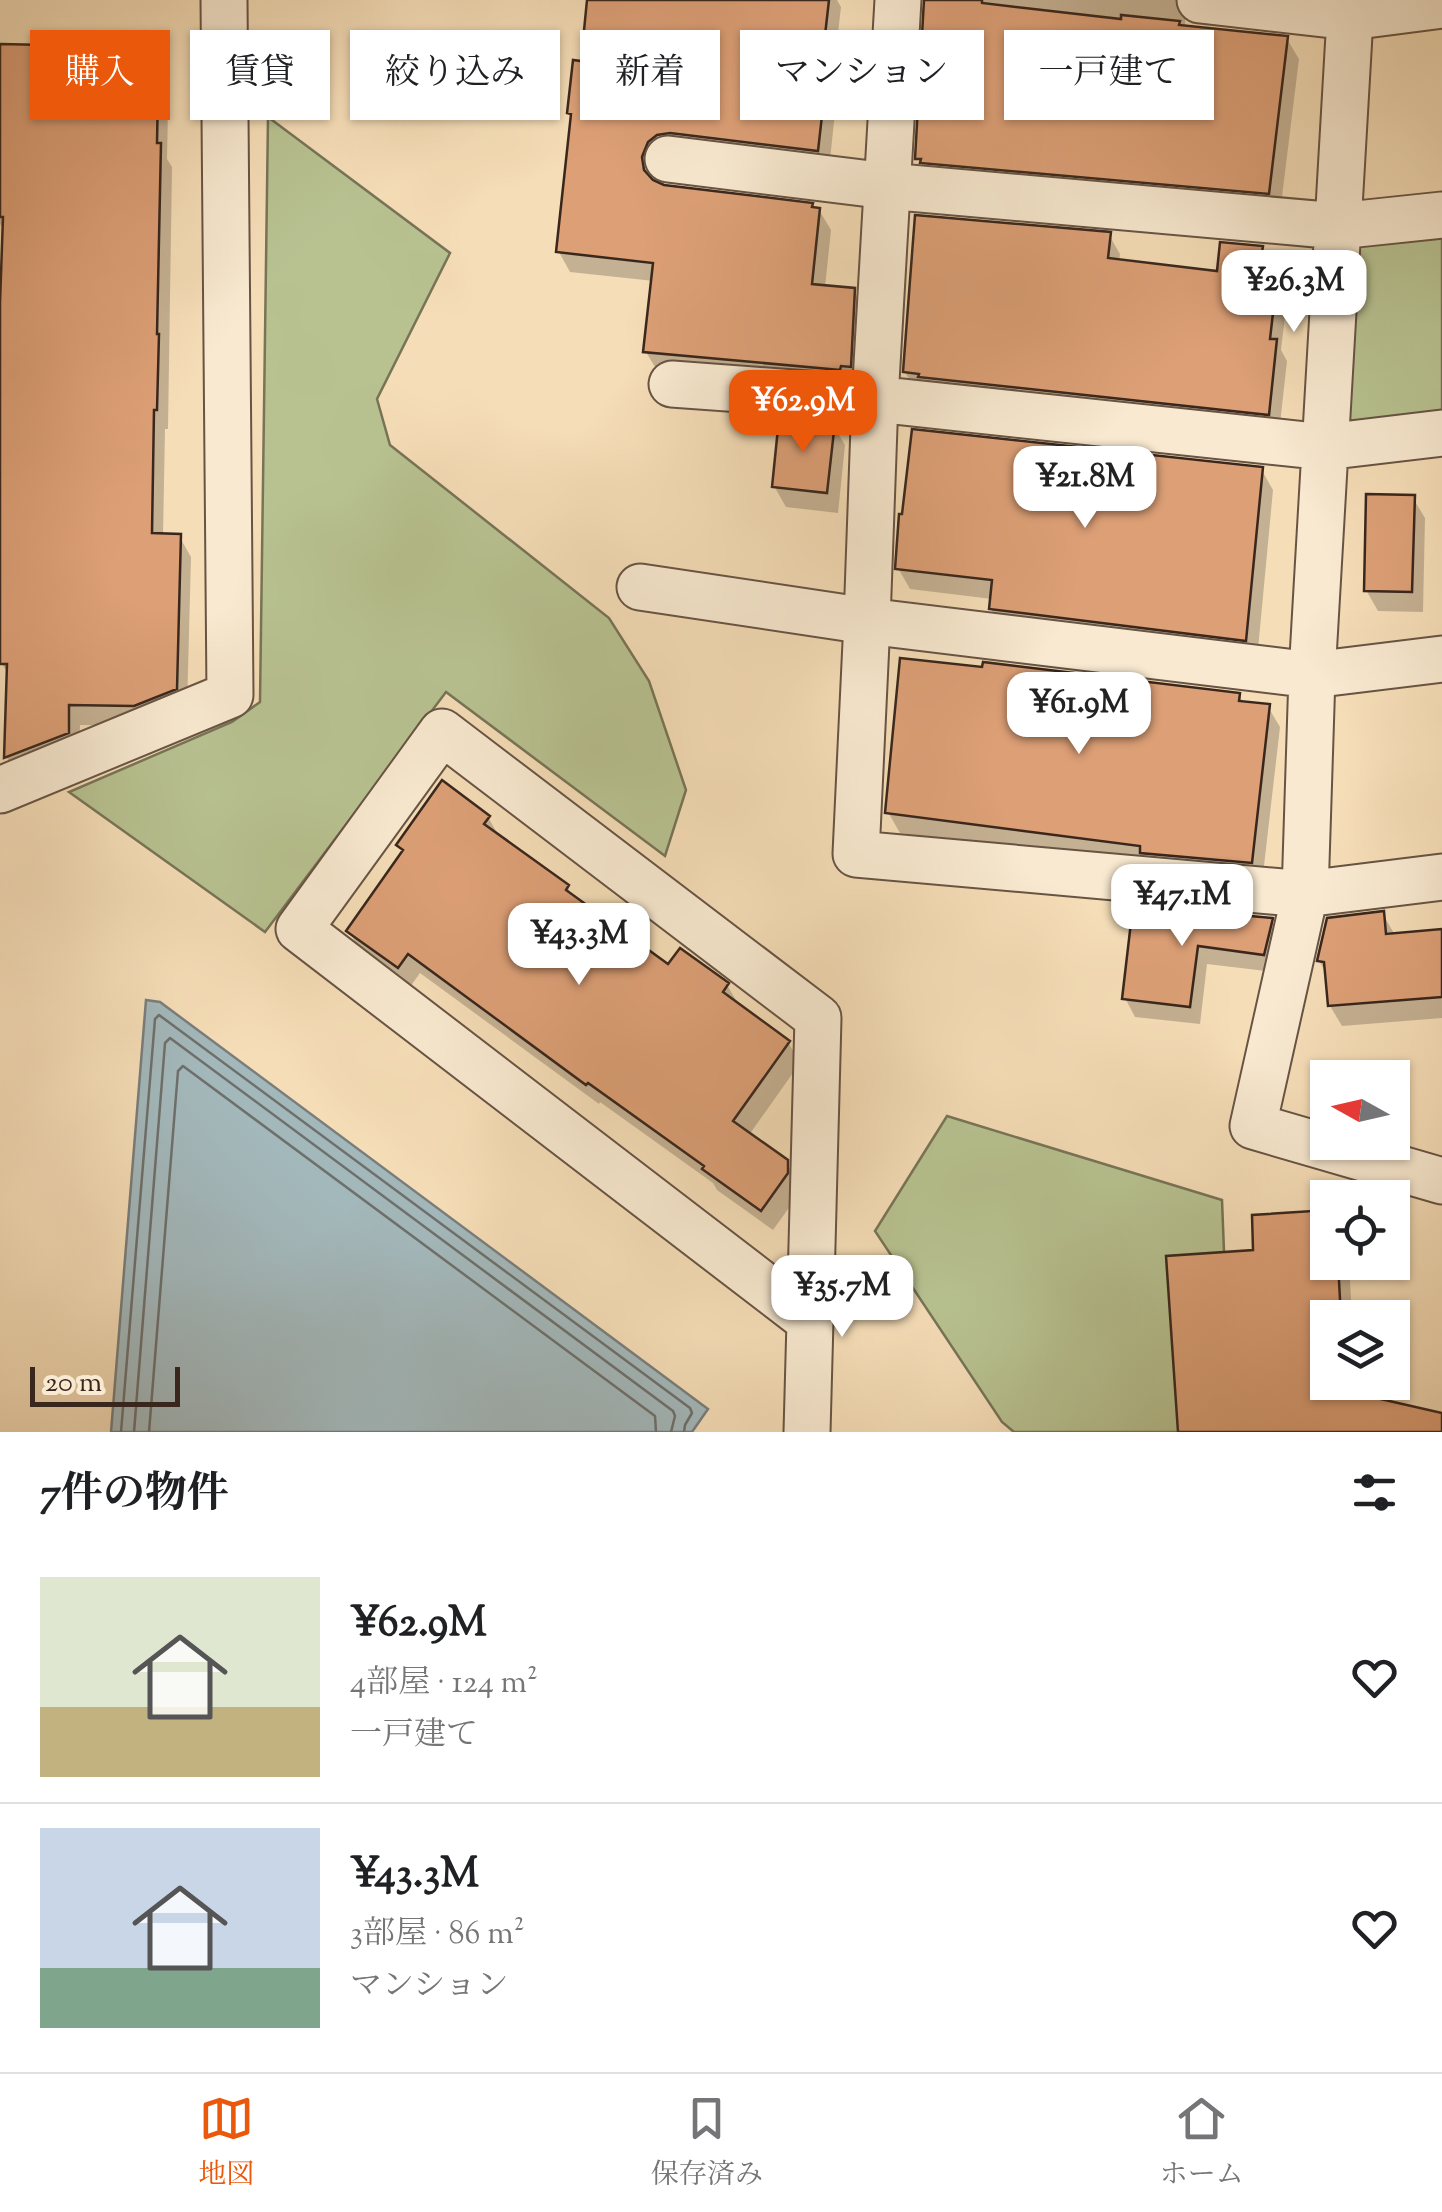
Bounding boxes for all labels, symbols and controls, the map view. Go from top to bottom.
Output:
chip: 購入 [30,30,170,120]
chip: 賃貸 [190,30,330,120]
chip: 絞り込み [350,30,560,120]
chip: 新着 [580,30,720,120]
chip: マンション [740,30,984,120]
chip: 一戸建て [1004,30,1214,120]
pin: ¥26.3M [1213,250,1375,335]
text: ¥26.3M [1244,259,1344,305]
pin: ¥62.9M [722,370,884,455]
text: ¥62.9M [751,379,855,425]
pin: ¥21.8M [1004,446,1166,531]
text: ¥21.8M [1035,455,1135,501]
pin: ¥61.9M [998,672,1160,757]
text: ¥61.9M [1029,681,1129,727]
pin: ¥47.1M [1101,864,1263,949]
text: ¥47.1M [1133,873,1231,919]
pin: ¥43.3M [498,903,660,988]
text: ¥43.3M [530,912,628,958]
north arrow [1310,1060,1410,1160]
map controls [1310,1060,1410,1400]
button: locate [1310,1180,1410,1280]
pin: ¥35.7M [761,1255,923,1340]
text: ¥35.7M [793,1264,891,1310]
button: layers [1310,1300,1410,1400]
scale bar [30,1362,180,1406]
text: 20 m [45,1364,102,1404]
icon: filters [1347,1465,1402,1520]
text: 7件の物件 [40,1466,229,1526]
text: ¥62.9M [350,1595,487,1655]
icon: home [120,1617,240,1737]
icon: heart [1347,1650,1402,1705]
text: 4部屋 · 124 m² [350,1661,538,1707]
text: 一戸建て [350,1713,478,1759]
text: ¥43.3M [350,1846,479,1906]
icon: home [120,1868,240,1988]
icon: heart [1347,1901,1402,1956]
text: 3部屋 · 86 m² [350,1912,525,1958]
text: マンション [350,1964,509,2010]
tab: 地図 [198,2091,254,2196]
tab: 保存済み [651,2091,763,2196]
tab: ホーム [1160,2091,1244,2196]

